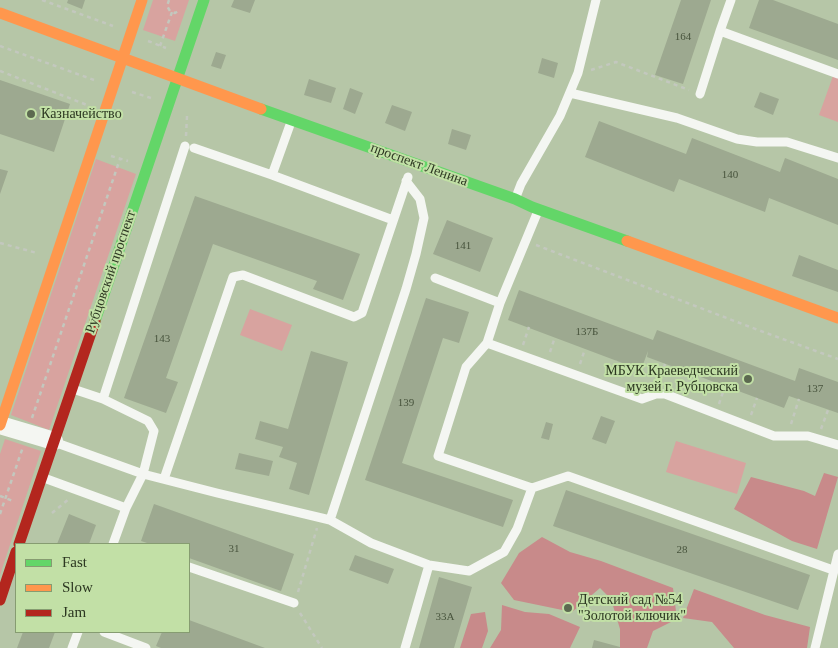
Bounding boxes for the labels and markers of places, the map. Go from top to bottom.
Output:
place label: Казначейство [41,106,122,122]
marker: Казначейство [25,108,37,120]
place label: МБУК Краеведческий музей г. Рубцовска [605,363,738,396]
marker: МБУК Краеведческий музей г. Рубцовска [742,373,754,385]
place label: Детский сад №54 "Золотой ключик" [578,592,686,624]
marker: Детский сад №54 "Золотой ключик" [562,602,574,614]

